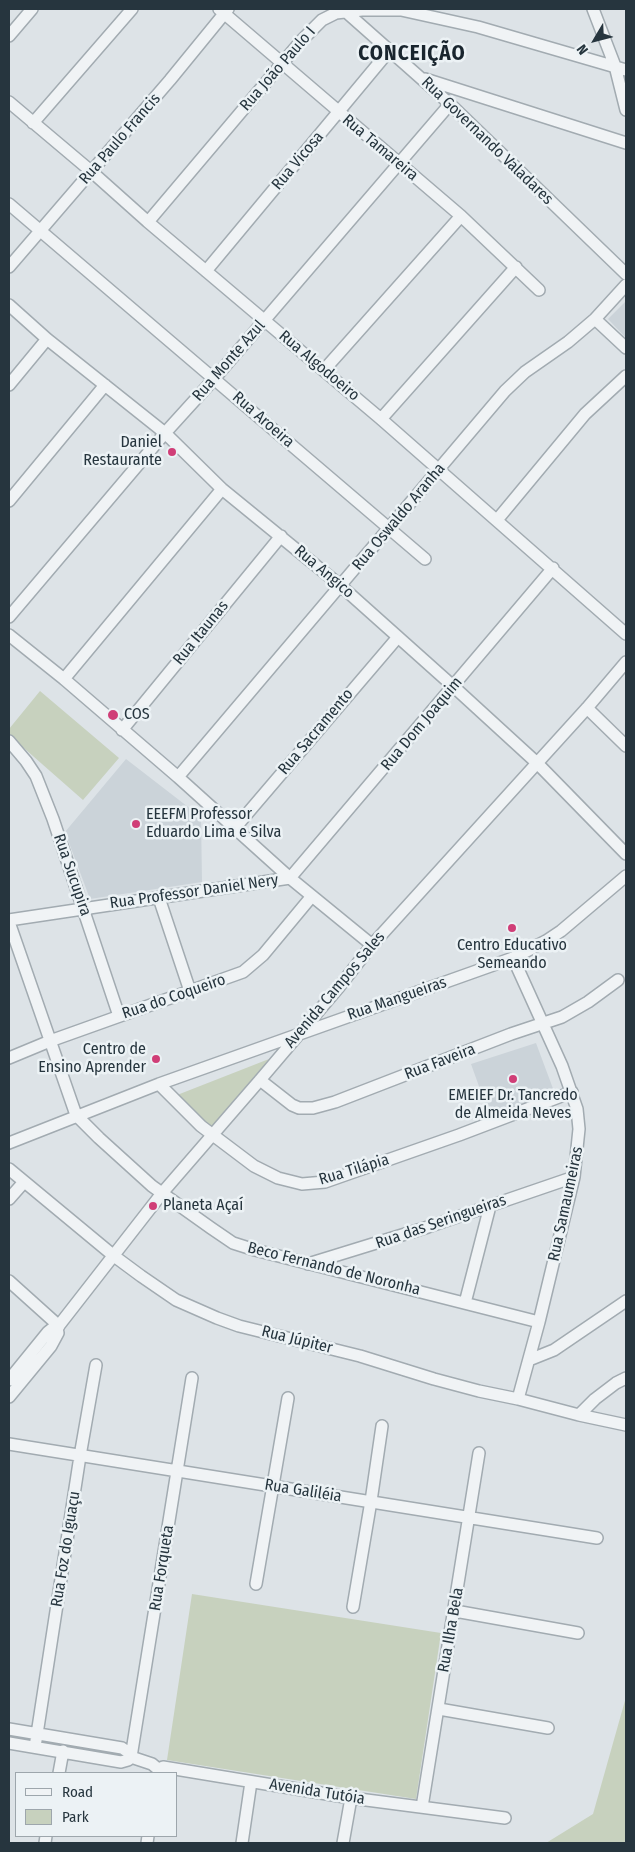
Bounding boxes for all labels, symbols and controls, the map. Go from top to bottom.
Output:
north arrow [570,15,620,65]
street label: Rua João Paulo I [236,23,320,115]
district label: CONCEIÇÃO [357,41,467,67]
text: N [573,41,592,58]
street label: Rua Governando Valadares [417,73,557,209]
street label: Rua Paulo Francis [75,90,165,188]
street label: Rua Tamareira [338,111,422,185]
street label: Rua Vicosa [268,128,328,194]
street label: Rua Monte Azul [189,317,269,405]
street label: Rua Algodoeiro [275,327,363,405]
street label: Rua Aroeira [228,388,298,452]
place label: Daniel Restaurante [83,433,162,471]
marker: Daniel Restaurante [166,446,178,458]
street label: Rua Oswaldo Aranha [348,459,450,575]
street label: Rua Angico [290,541,358,603]
street label: Rua Itaunas [169,597,233,669]
street label: Rua Dom Joaquim [377,673,467,775]
street label: Rua Sacramento [274,685,358,779]
place label: COS [124,705,150,725]
marker: COS [106,708,120,722]
place label: EEEFM Professor Eduardo Lima e Silva [146,805,281,843]
marker: EEEFM Professor Eduardo Lima e Silva [130,818,142,830]
street label: Rua Sucupira [49,831,95,919]
street label: Rua Professor Daniel Nery [109,871,279,913]
marker: Centro Educativo Semeando [506,922,518,934]
street label: Avenida Campos Sales [281,928,389,1052]
place label: Centro Educativo Semeando [457,936,567,974]
street label: Rua do Coqueiro [120,970,228,1024]
street label: Rua Mangueiras [345,973,449,1025]
place label: Centro de Ensino Aprender [38,1040,146,1078]
street label: Rua Faveira [402,1040,478,1084]
marker: Centro de Ensino Aprender [150,1053,162,1065]
marker: EMEIEF Dr. Tancredo de Almeida Neves [507,1073,519,1085]
place label: EMEIEF Dr. Tancredo de Almeida Neves [448,1086,578,1124]
street label: Rua Samaumeiras [544,1145,588,1263]
street label: Rua Tilápia [317,1150,391,1190]
street label: Rua das Seringueiras [373,1191,509,1253]
place label: Planeta Açaí [163,1196,243,1216]
marker: Planeta Açaí [147,1200,159,1212]
street label: Beco Fernando de Noronha [246,1238,422,1300]
street label: Rua Júpiter [260,1322,334,1358]
street label: Rua Galiléia [263,1475,343,1507]
street label: Rua Foz do Iguaçu [47,1490,85,1608]
street label: Rua Forqueta [146,1524,178,1612]
street label: Rua Ilha Bela [434,1586,468,1674]
legend [15,1772,178,1837]
street label: Avenida Tutóia [268,1775,366,1809]
text: Road [62,1783,93,1801]
text: Park [62,1808,89,1826]

